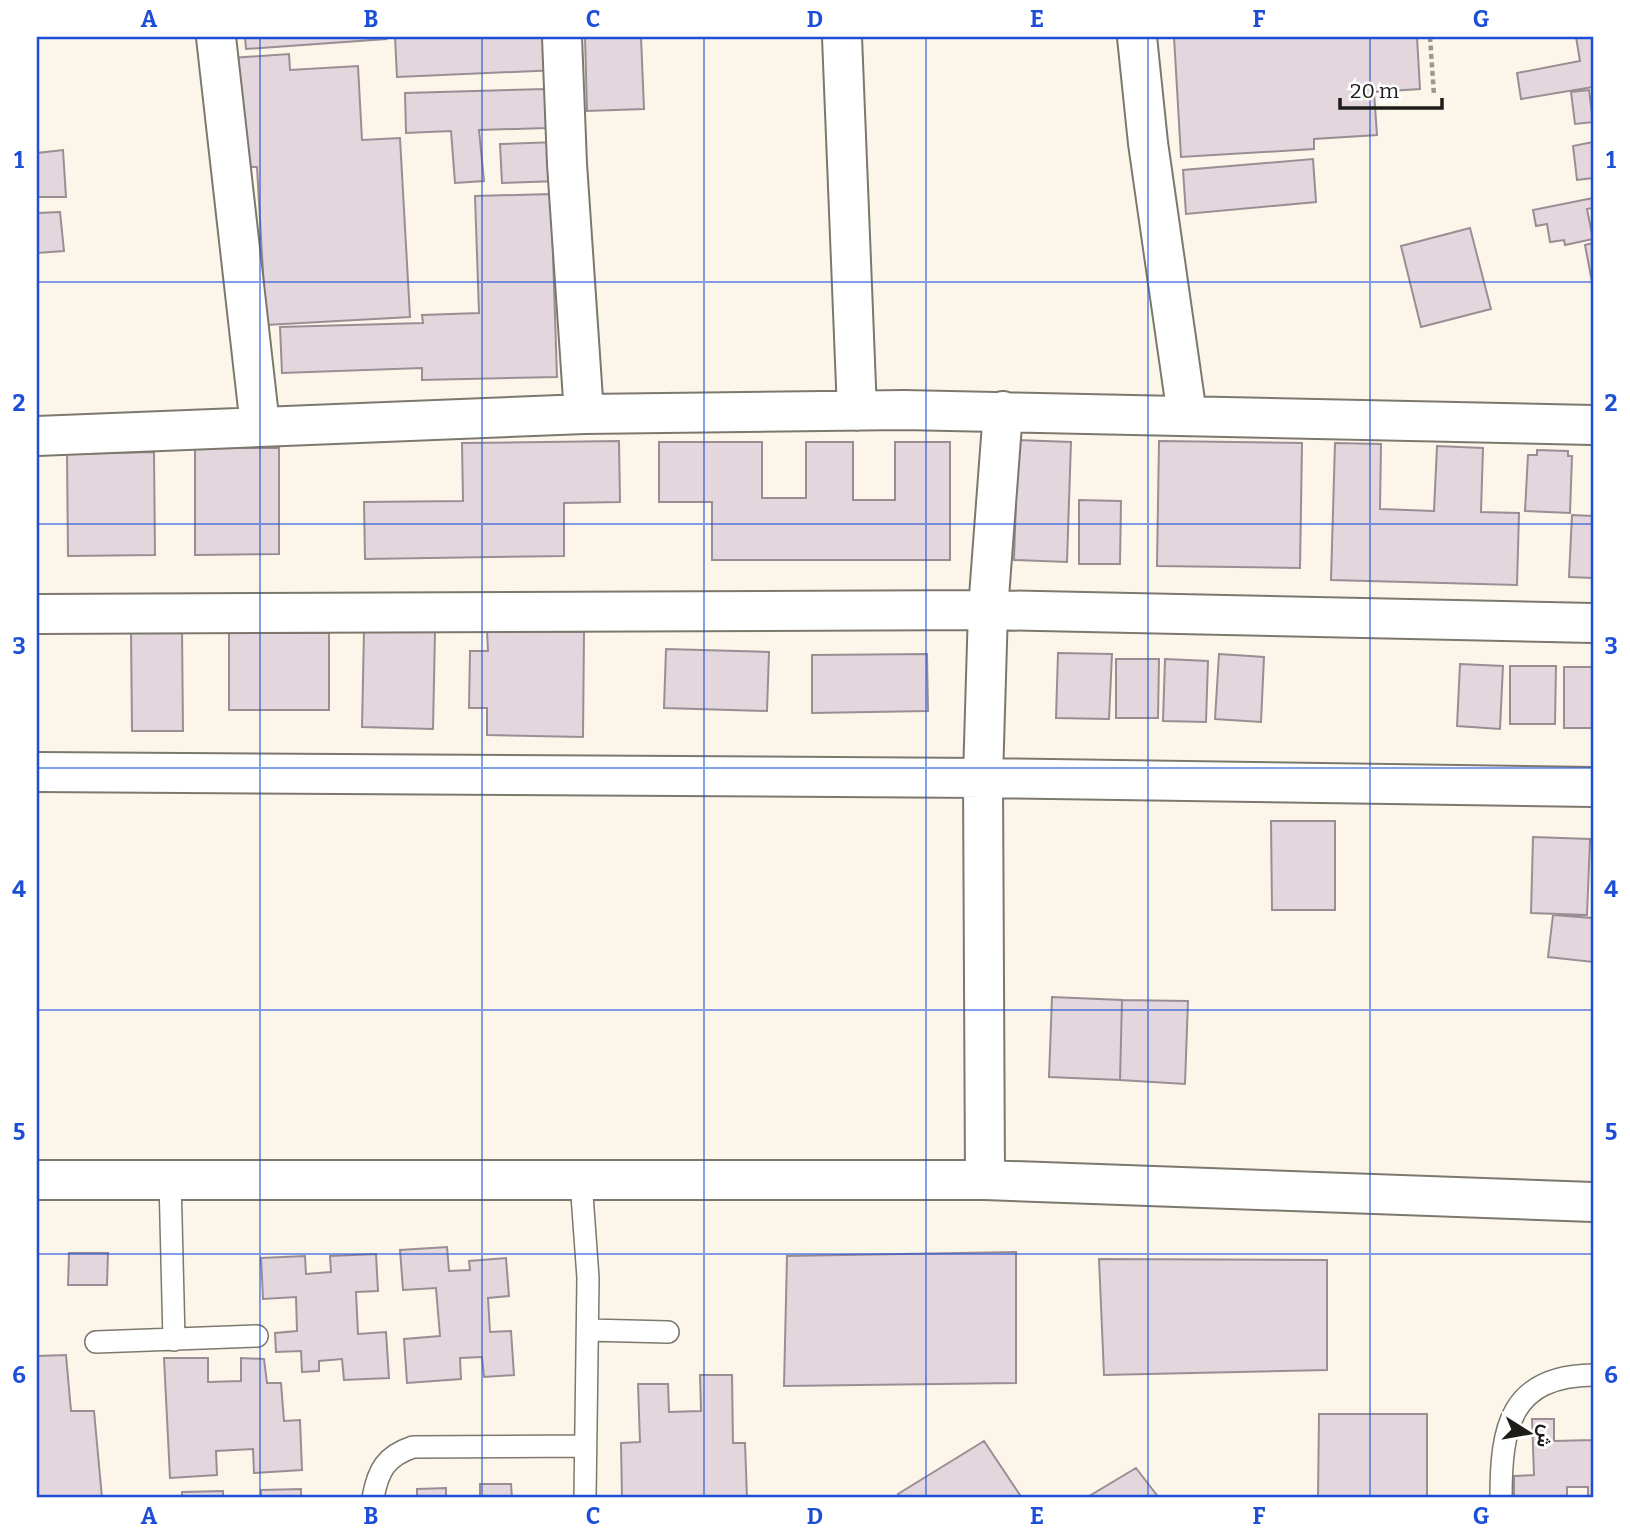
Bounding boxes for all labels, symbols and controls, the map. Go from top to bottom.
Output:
text: A [141,5,158,33]
text: B [364,5,378,33]
text: C [586,5,600,33]
text: D [807,5,823,33]
text: E [1030,5,1044,33]
text: F [1253,5,1266,33]
text: G [1473,5,1490,33]
scale bar [1340,66,1441,110]
text: 20 m [1350,78,1399,104]
text: 1 [14,146,24,174]
text: 1 [1606,146,1616,174]
text: 2 [13,389,26,417]
text: 2 [1605,389,1618,417]
text: 3 [12,632,26,660]
text: 3 [1604,632,1618,660]
text: 4 [12,875,26,903]
text: 4 [1604,875,1618,903]
text: 5 [13,1118,25,1146]
text: 5 [1605,1118,1617,1146]
text: 6 [12,1361,26,1389]
text: 6 [1604,1361,1618,1389]
north arrow [1494,1398,1564,1468]
text: ش [1532,1423,1559,1450]
text: A [141,1502,158,1530]
text: B [364,1502,378,1530]
text: C [586,1502,600,1530]
text: D [807,1502,823,1530]
text: E [1030,1502,1044,1530]
text: F [1253,1502,1266,1530]
text: G [1473,1502,1490,1530]

